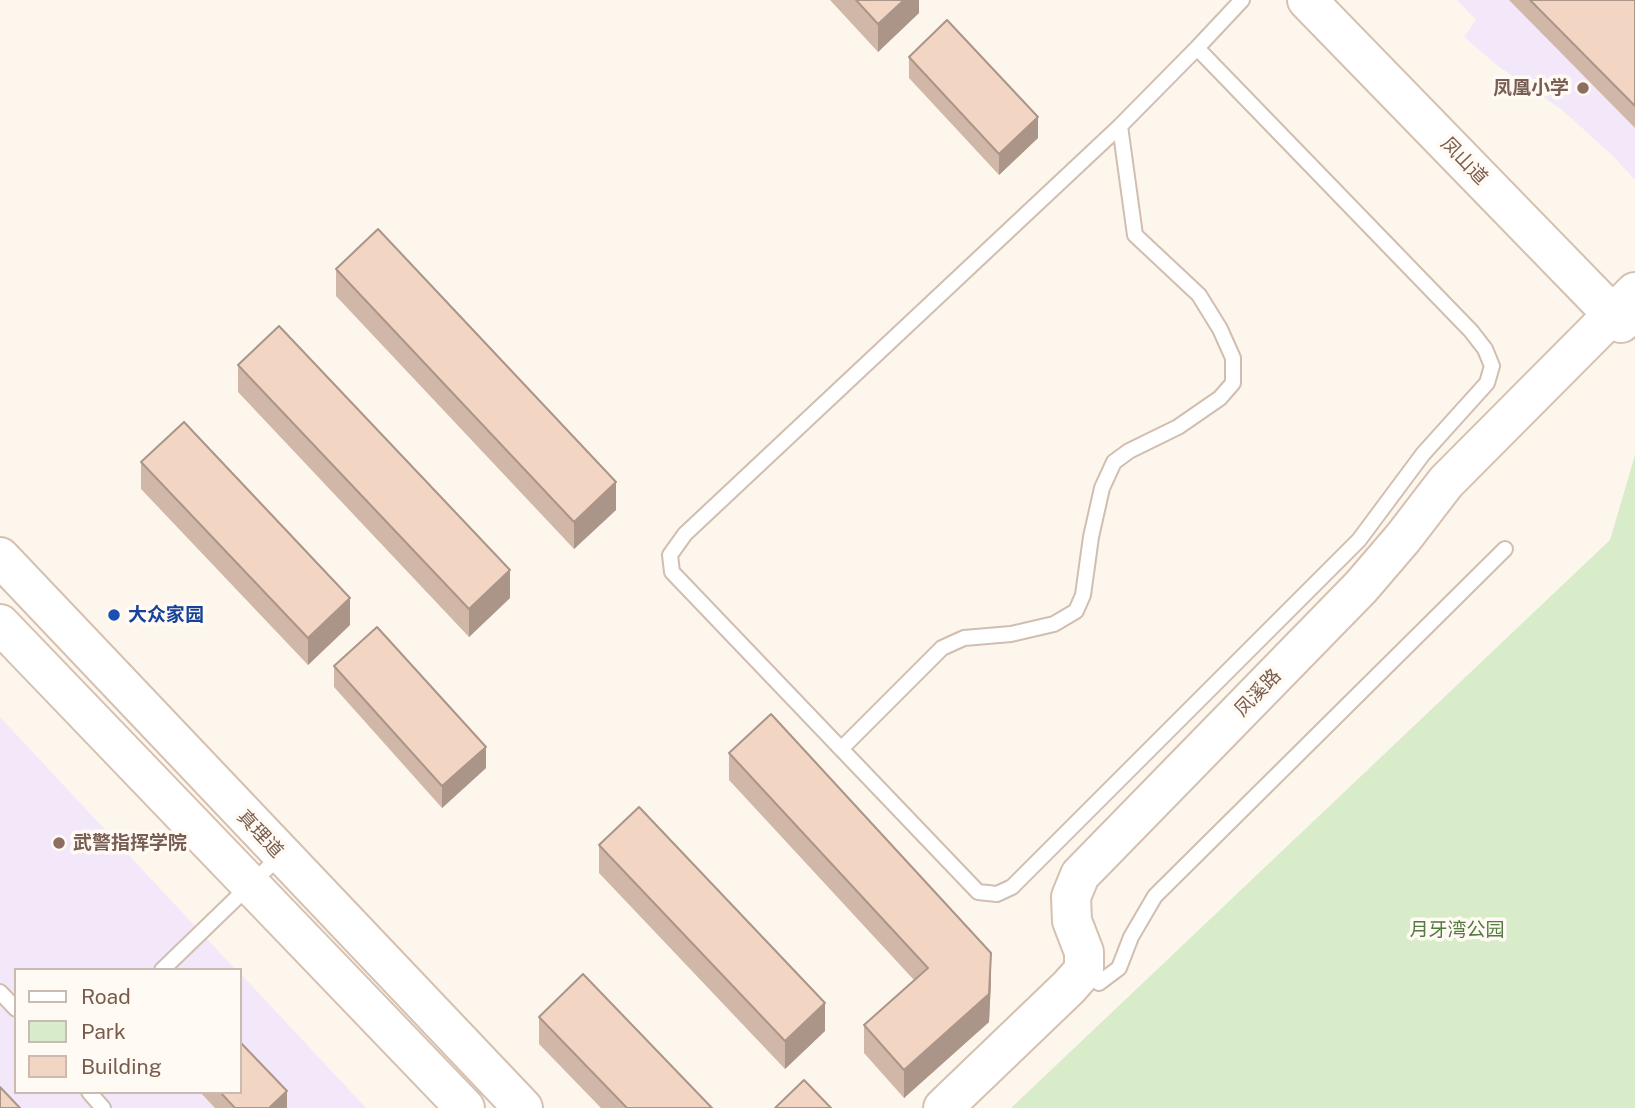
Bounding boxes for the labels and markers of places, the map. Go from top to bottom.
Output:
place label: 凤凰小学 [1493,77,1569,99]
marker: 凤凰小学 [1575,80,1591,96]
place label: 大众家园 [128,604,204,626]
marker: 大众家园 [106,607,122,623]
place label: 武警指挥学院 [73,832,187,854]
marker: 武警指挥学院 [51,835,67,851]

